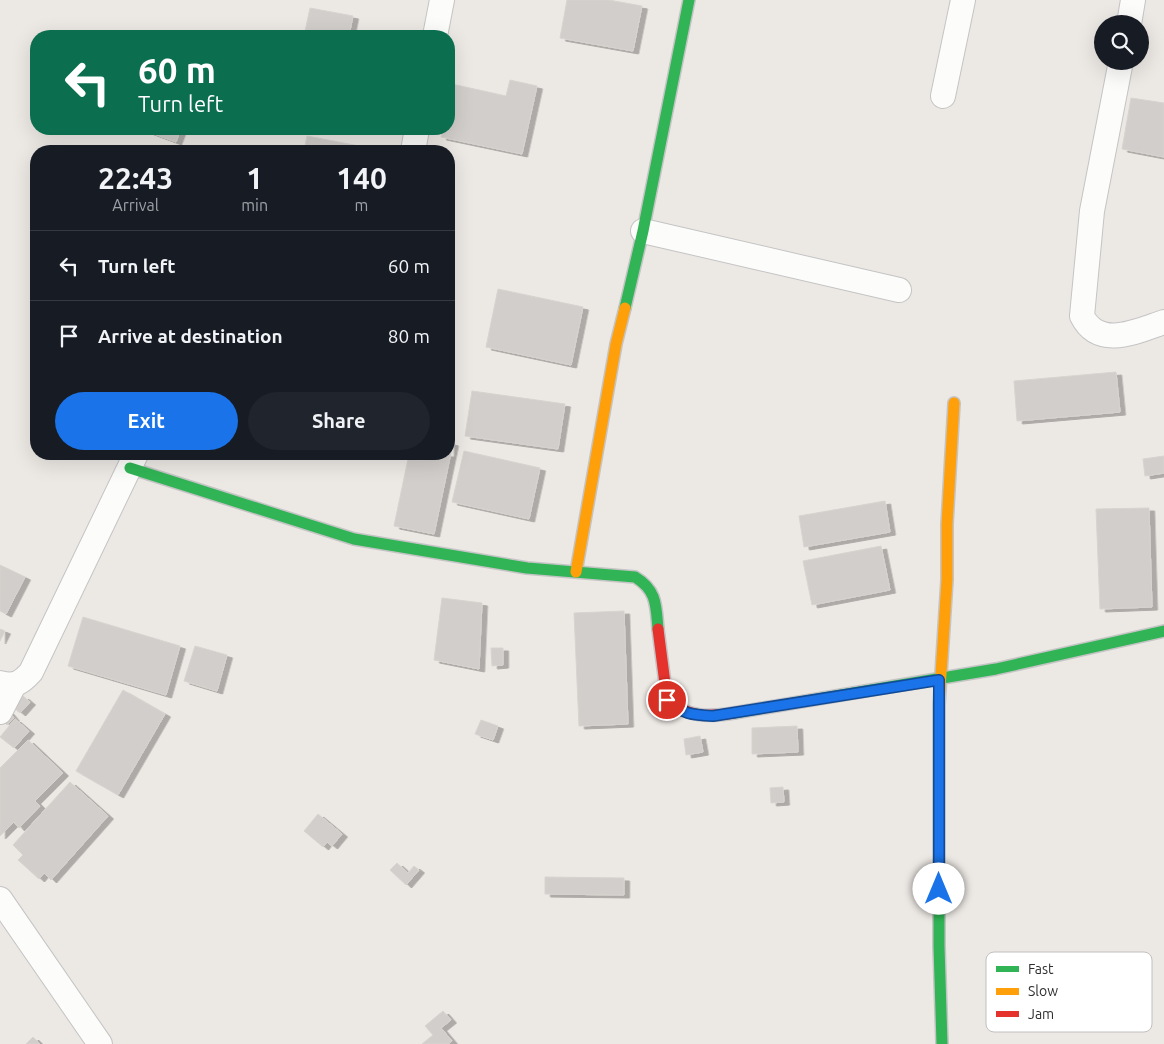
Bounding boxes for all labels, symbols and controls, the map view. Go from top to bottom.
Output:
map controls [1094,15,1149,70]
button: search [1094,15,1149,70]
icon: left [55,50,120,115]
text: 60 m [138,50,216,90]
text: Turn left [138,91,223,116]
text: 22:43 [98,161,173,195]
text: 1 [246,161,263,195]
text: 140 [336,161,387,195]
text: Arrival [112,196,159,214]
text: min [241,196,268,214]
text: m [355,196,368,214]
icon: left [55,252,83,280]
text: Turn left [98,255,176,277]
text: 60 m [388,255,430,277]
icon: arrive [55,322,83,350]
text: Arrive at destination [98,325,283,347]
text: 80 m [388,325,430,347]
button: Exit [55,392,238,450]
button: Share [248,392,430,450]
pin [646,679,688,721]
icon: arrive [653,686,681,714]
position arrow [912,862,964,914]
legend [986,952,1152,1032]
text: Fast [1028,961,1054,977]
text: Slow [1028,983,1058,999]
text: Jam [1028,1006,1054,1022]

